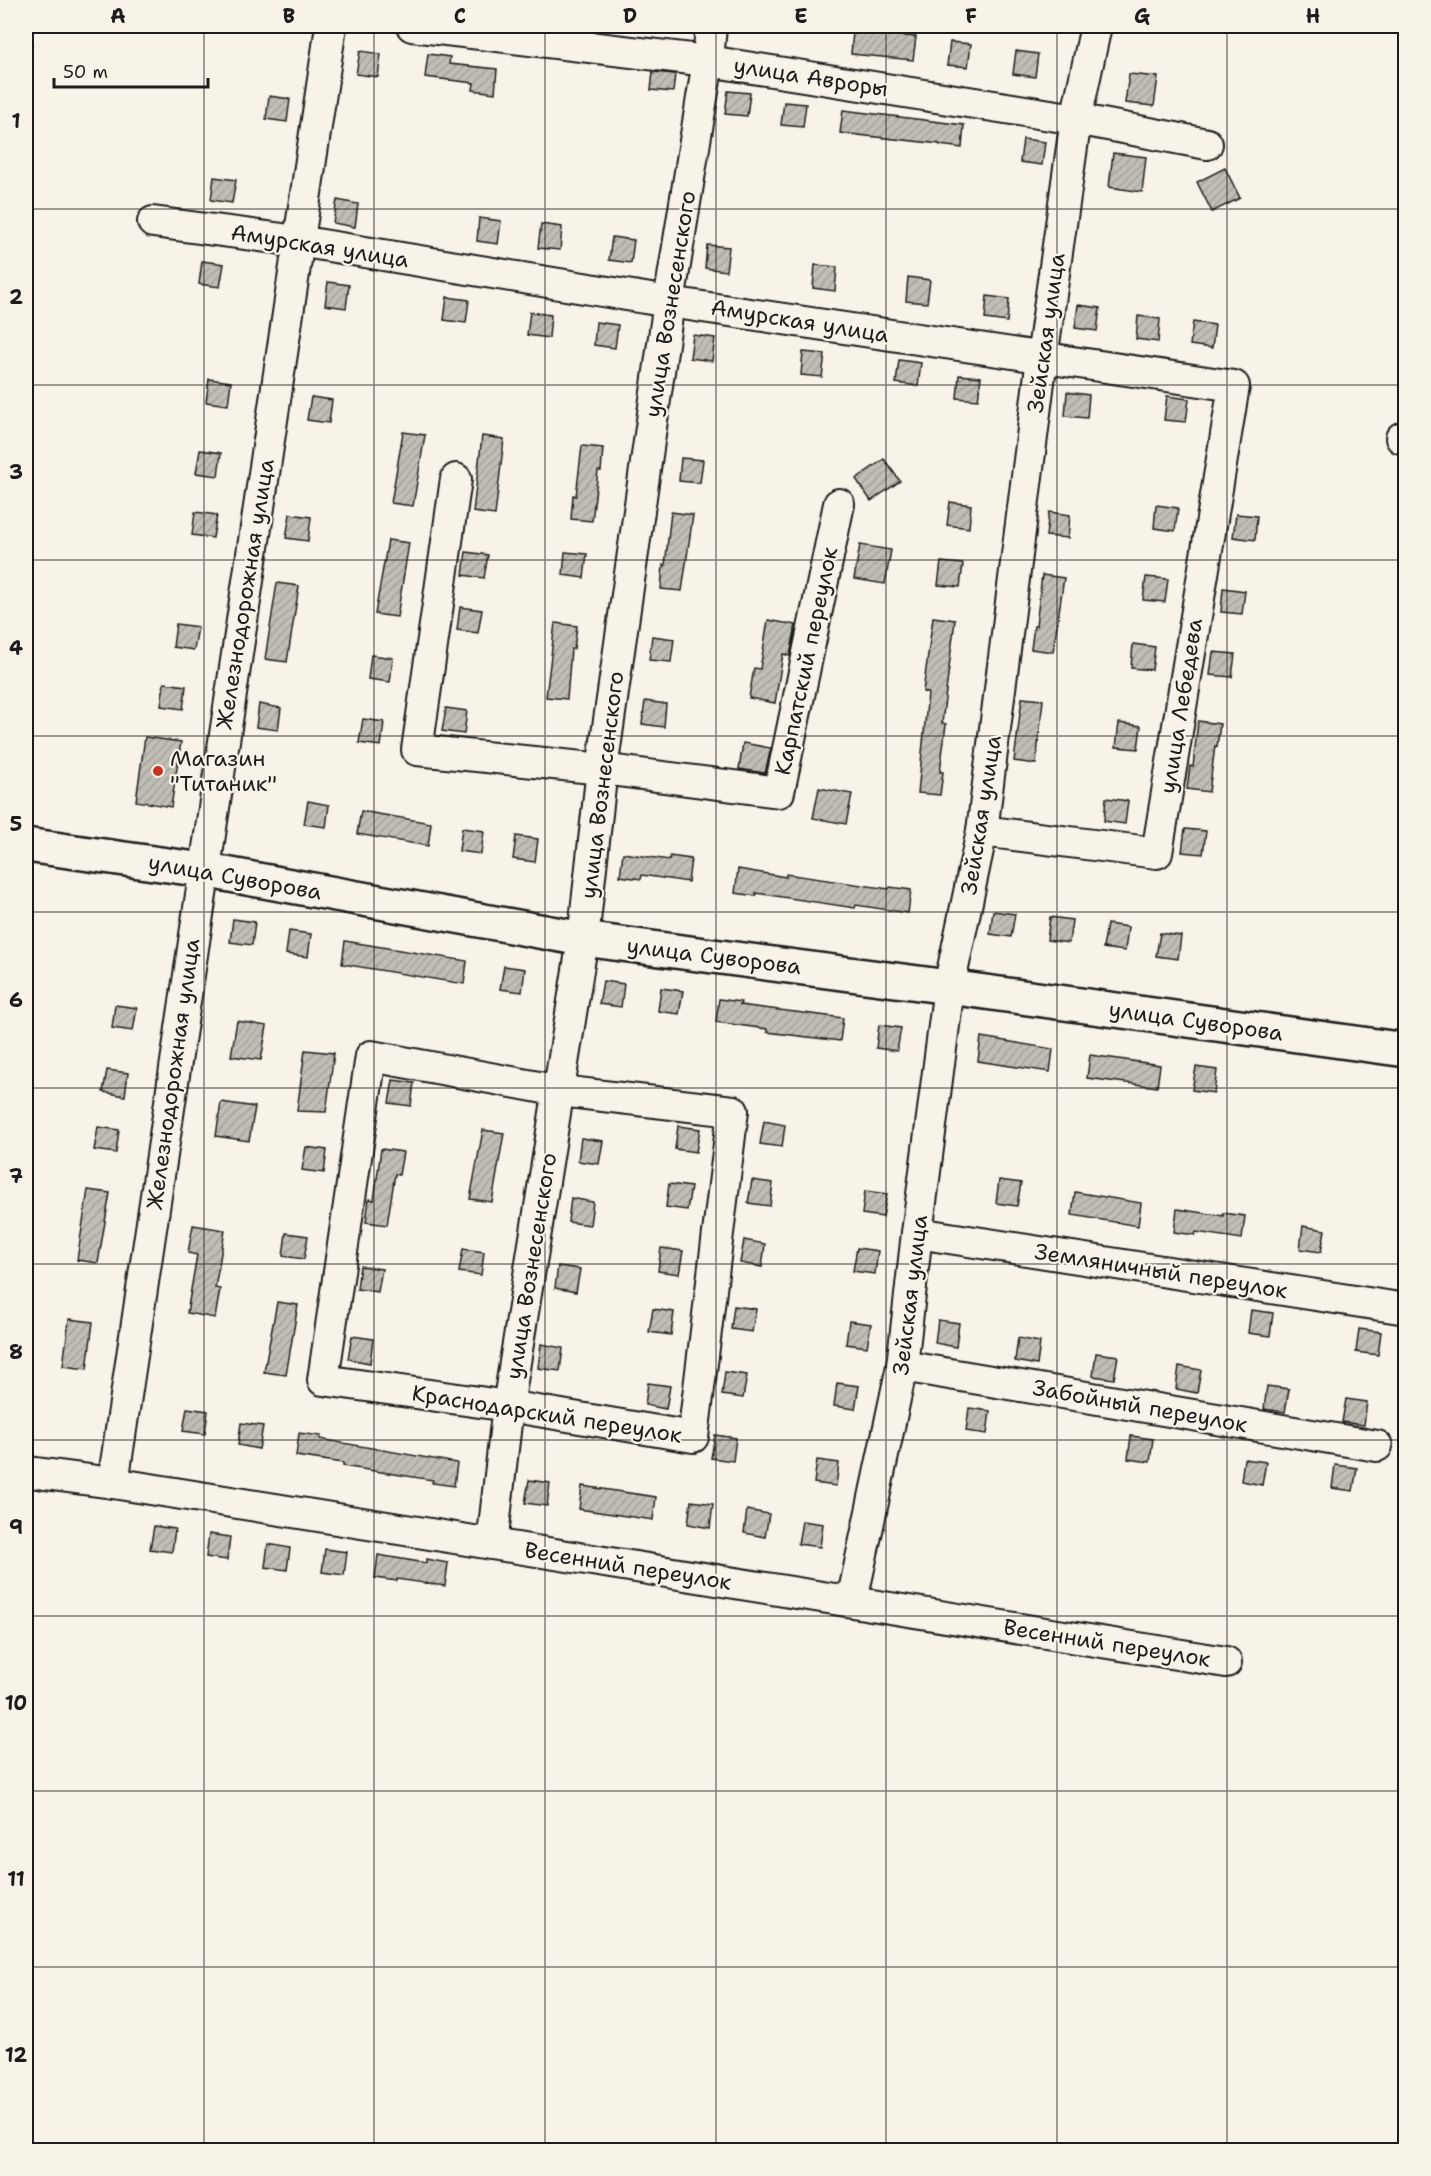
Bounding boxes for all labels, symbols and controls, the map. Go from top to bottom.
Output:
text: A [110,3,126,29]
text: B [283,3,295,29]
text: C [454,3,466,29]
text: D [623,3,637,29]
text: E [794,3,808,29]
text: F [965,3,977,29]
text: G [1134,3,1150,29]
text: H [1306,3,1320,29]
street label: улица Авроры [732,50,890,104]
scale bar [54,51,208,89]
text: 50 m [63,60,108,84]
text: 1 [11,108,21,134]
street label: улица Вознесенского [638,189,702,419]
street label: Амурская улица [229,218,411,274]
street label: Зейская улица [1020,251,1072,415]
text: 2 [9,284,23,310]
street label: Амурская улица [709,293,891,349]
street label: Железнодорожная улица [209,456,281,731]
text: 3 [9,459,23,485]
street label: Карпатский переулок [768,544,844,778]
street label: улица Лебедева [1153,616,1209,796]
text: 4 [9,635,23,661]
street label: улица Вознесенского [574,670,630,900]
street label: Зейская улица [954,733,1008,897]
place label: Магазин "Титаник" [170,744,277,798]
marker: Магазин "Титаник" [151,764,165,778]
text: 5 [10,811,22,837]
street label: улица Суворова [146,847,324,907]
street label: улица Суворова [625,931,803,981]
street label: Железнодорожная улица [140,936,206,1211]
text: 6 [9,987,23,1013]
street label: улица Суворова [1107,994,1285,1048]
street label: улица Вознесенского [499,1151,563,1381]
text: 7 [9,1163,23,1189]
street label: Зейская улица [886,1213,934,1377]
street label: Земляничный переулок [1033,1237,1290,1305]
text: 8 [9,1339,23,1365]
street label: Забойный переулок [1030,1373,1250,1439]
street label: Краснодарский переулок [410,1378,684,1450]
text: 9 [9,1514,23,1540]
street label: Весенний переулок [522,1535,734,1597]
street label: Весенний переулок [1001,1612,1213,1674]
text: 10 [5,1690,27,1716]
text: 11 [7,1866,25,1892]
text: 12 [5,2042,27,2068]

